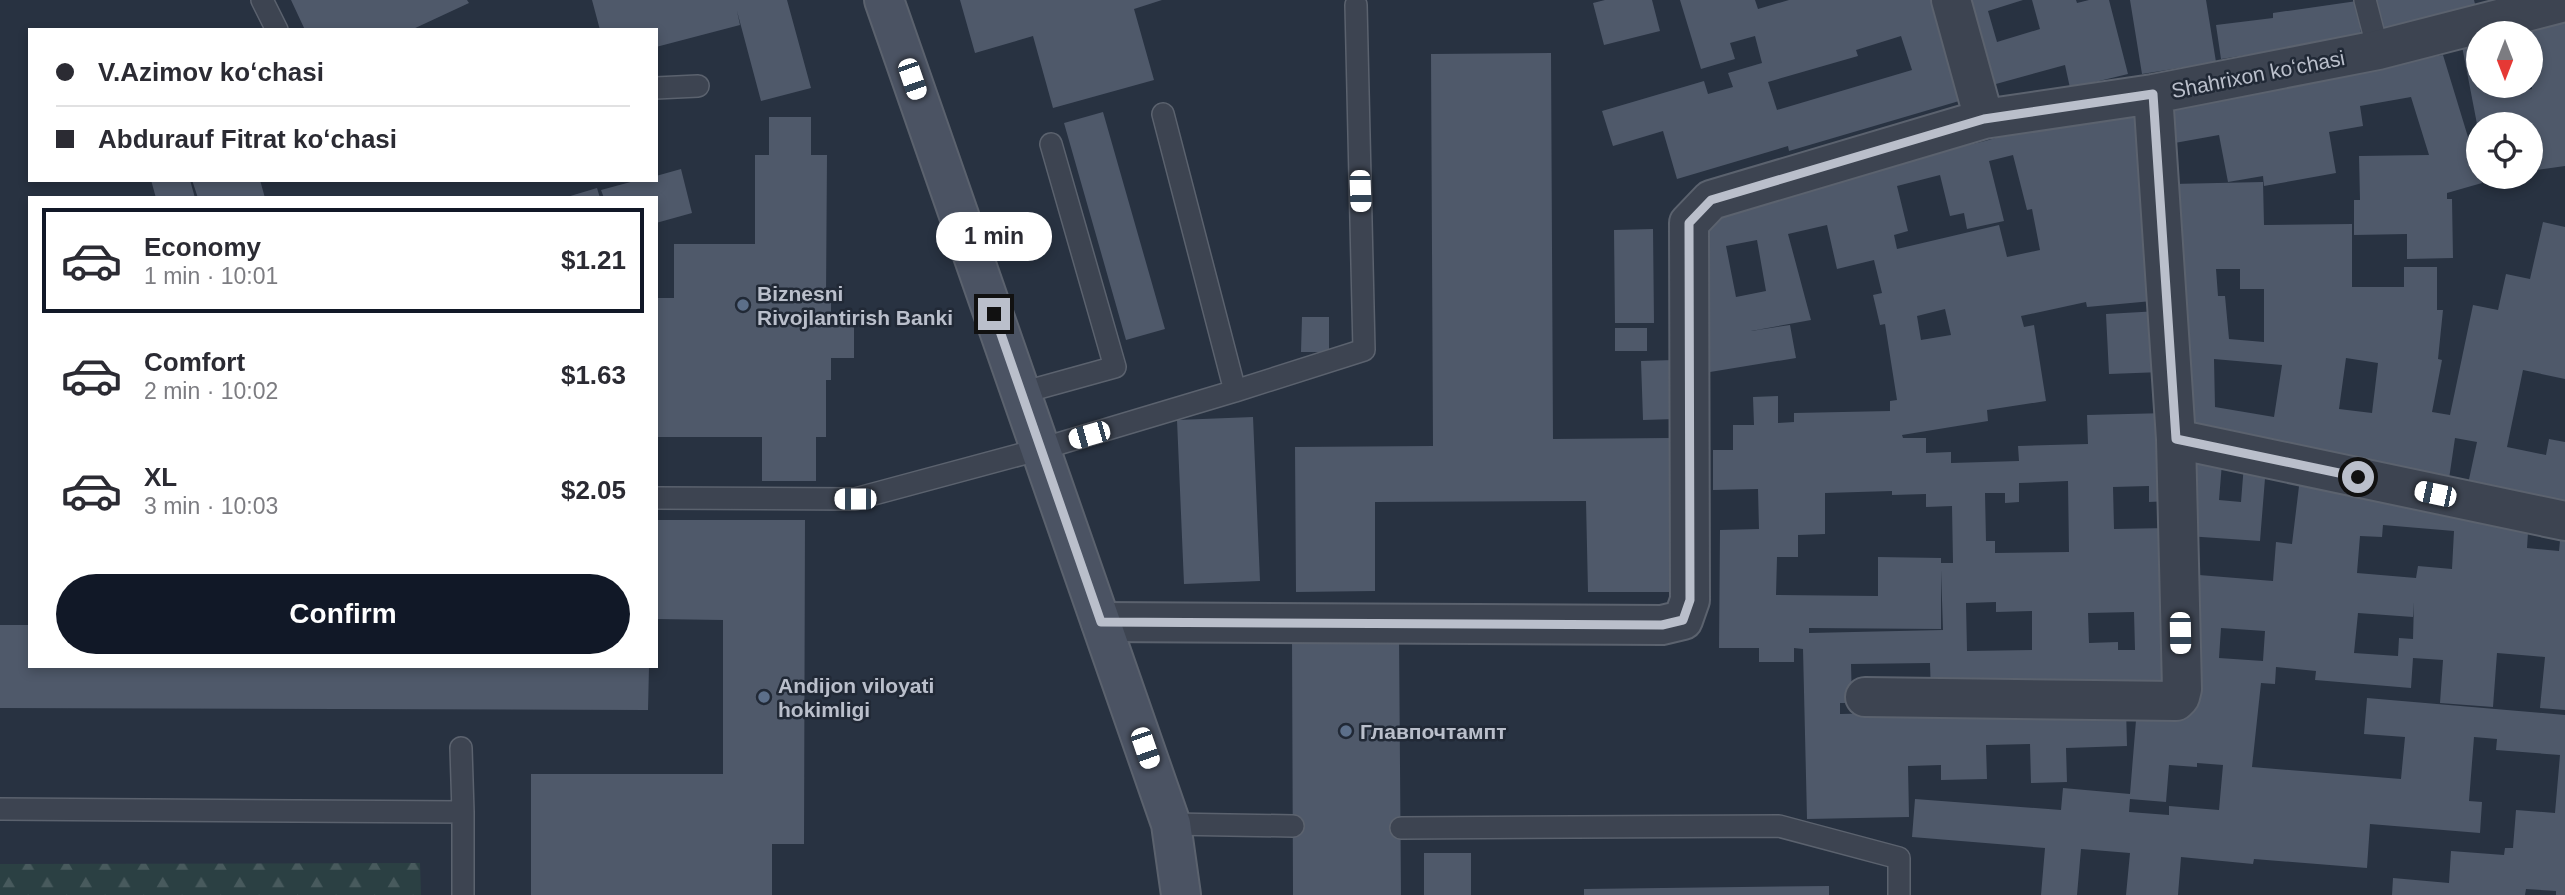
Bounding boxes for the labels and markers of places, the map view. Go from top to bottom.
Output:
place label: Biznesni Rivojlantirish Banki [757,282,953,329]
marker: Biznesni Rivojlantirish Banki [735,297,751,313]
place label: Andijon vilоyati hоkimligi [778,674,934,721]
marker: Andijon vilоyati hоkimligi [756,689,772,705]
place label: Главпочтампт [1360,720,1506,743]
marker: Главпочтампт [1338,723,1354,739]

